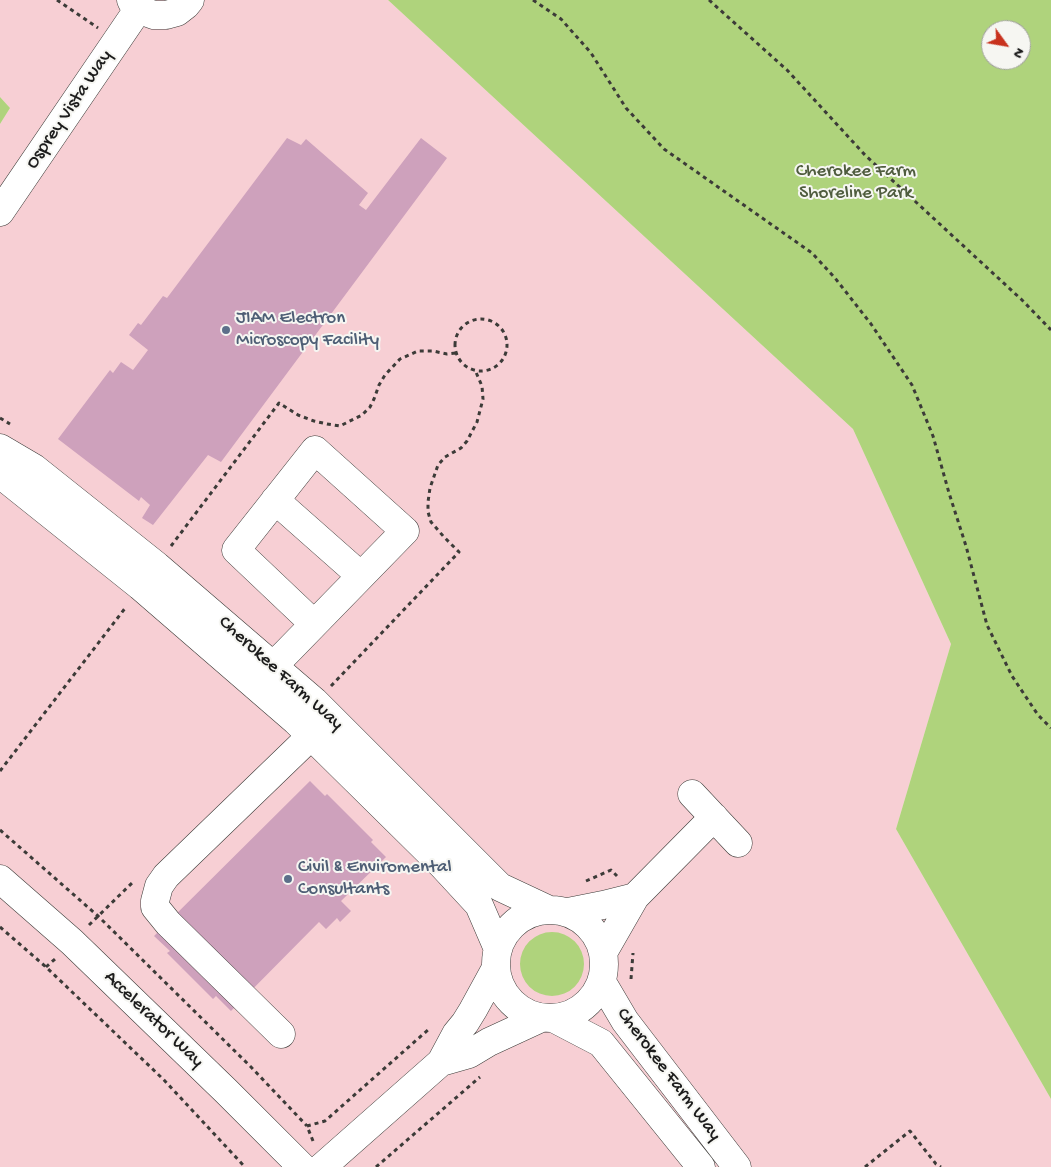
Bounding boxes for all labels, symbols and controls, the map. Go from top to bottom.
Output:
north arrow [981,20,1031,70]
text: N [1009,44,1028,61]
street label: Osprey Vista Way [22,46,118,174]
park label: Cherokee Farm Shoreline Park [796,161,916,205]
place label: JIAM Electron Microscopy Facility [236,308,379,352]
marker: JIAM Electron Microscopy Facility [220,324,232,336]
street label: Cherokee Farm Way [213,612,347,736]
place label: Civil & Enviromental Consultants [298,857,452,901]
marker: Civil & Enviromental Consultants [282,873,294,885]
street label: Accelerator Way [98,967,208,1073]
street label: Cherokee Farm Way [611,1004,725,1146]

